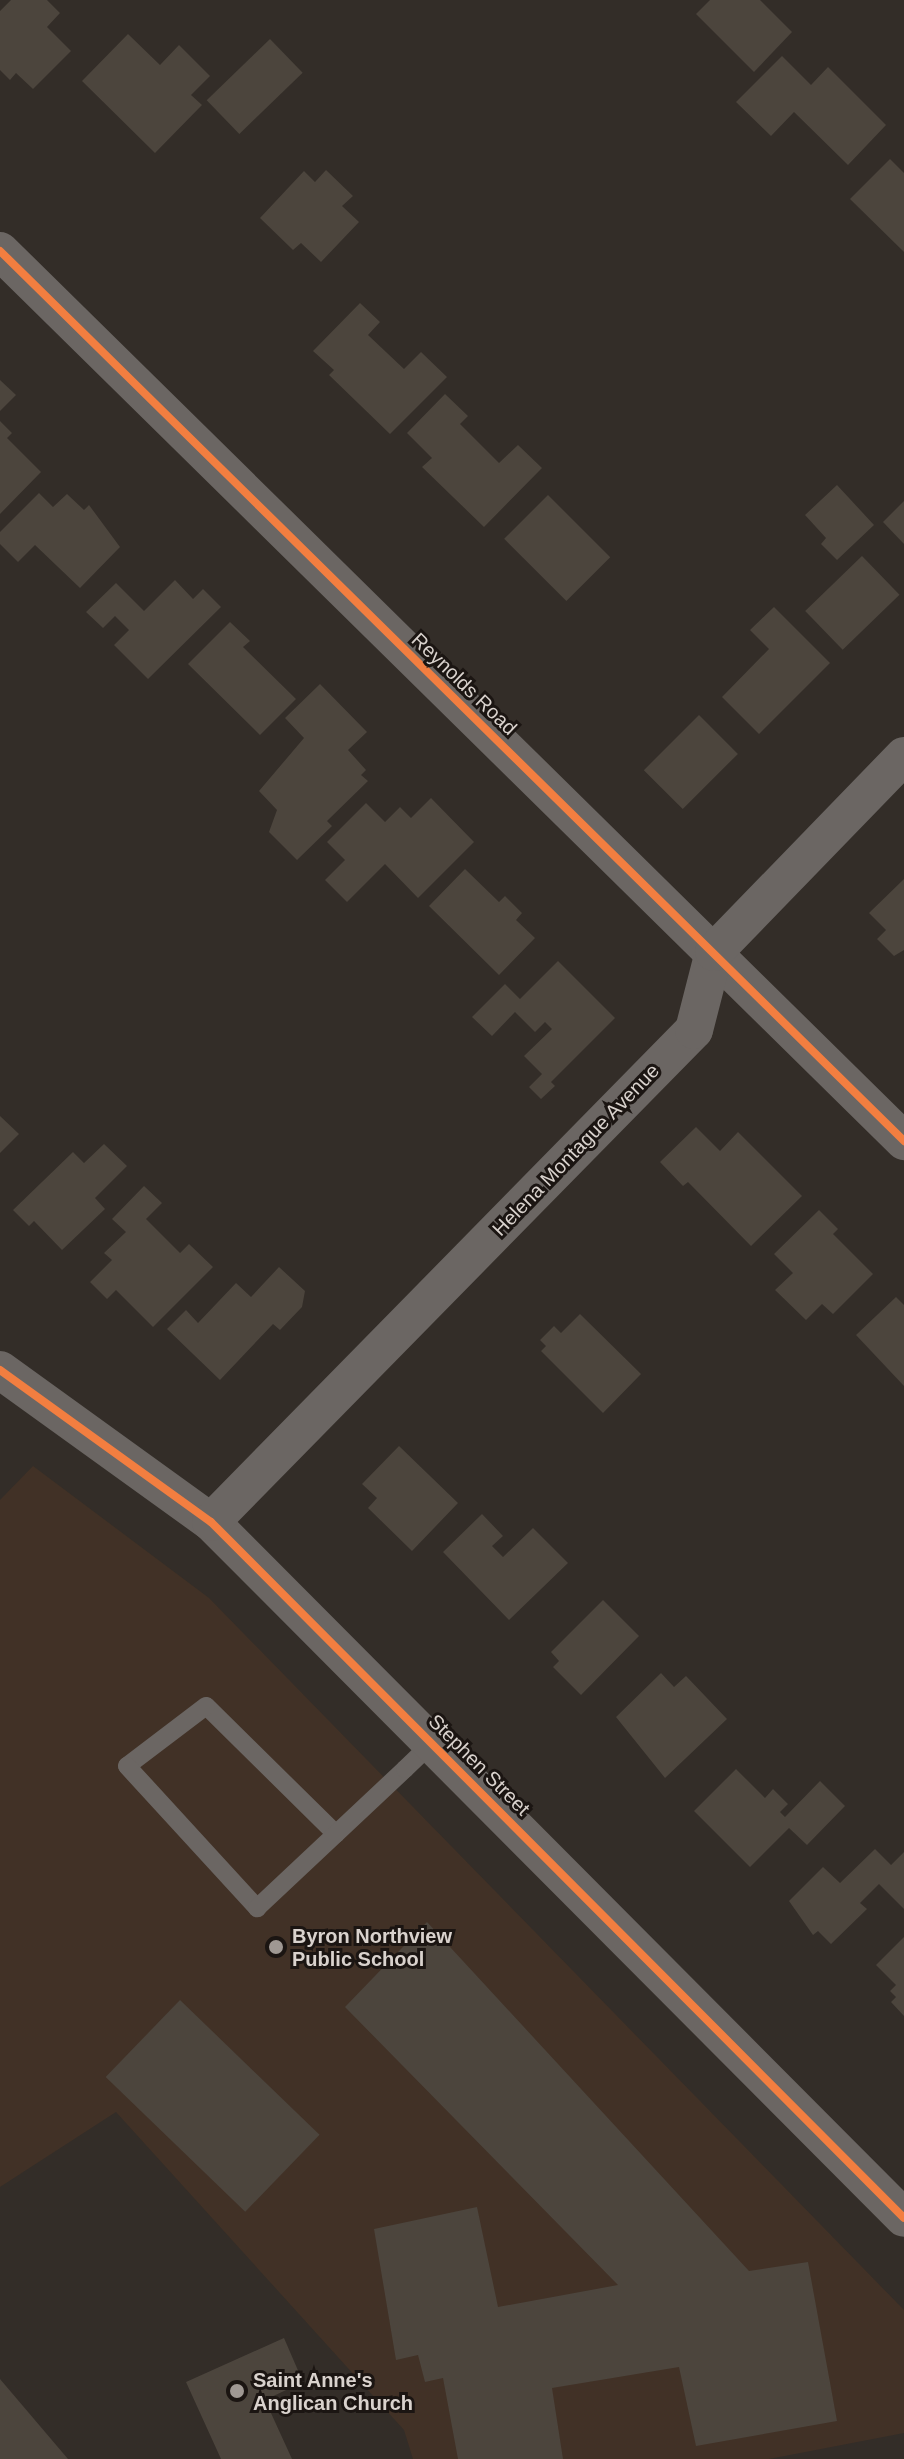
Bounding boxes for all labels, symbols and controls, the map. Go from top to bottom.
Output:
street label: Reynolds Road [406,628,522,740]
street label: Helena Montague Avenue [487,1059,665,1241]
street label: Stephen Street [423,1709,535,1821]
place label: Byron Northview Public School [292,1924,452,1971]
marker: Byron Northview Public School [267,1938,285,1956]
place label: Saint Anne's Anglican Church [253,2368,413,2415]
marker: Saint Anne's Anglican Church [228,2382,246,2400]

